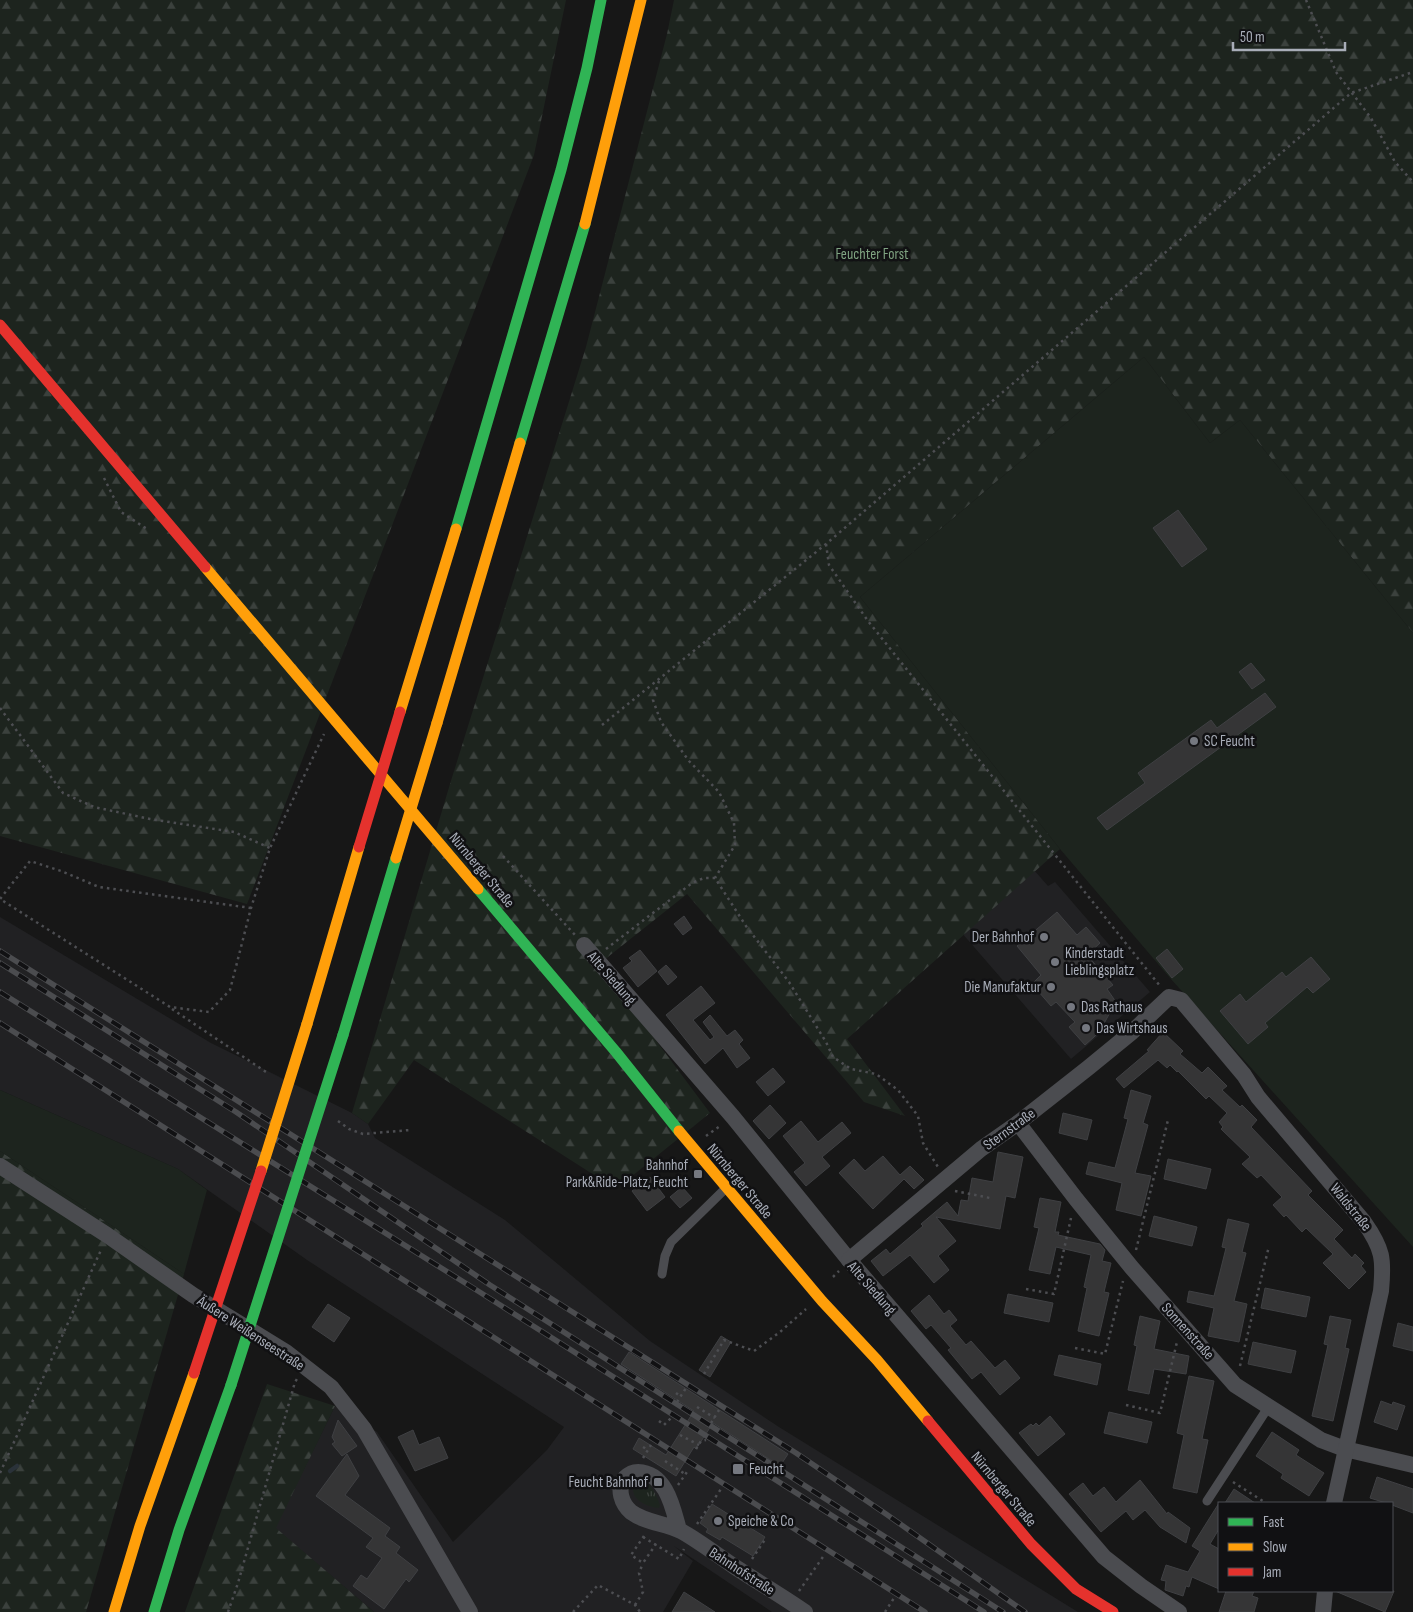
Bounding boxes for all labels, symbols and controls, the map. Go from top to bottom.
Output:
scale bar [1233,20,1346,52]
text: 50 m [1240,28,1265,47]
park label: Feuchter Forst [835,245,909,264]
place label: SC Feucht [1204,732,1255,751]
marker: SC Feucht [1188,735,1200,747]
street label: Nürnberger Straße [445,829,519,912]
place label: Der Bahnhof [972,928,1035,947]
marker: Der Bahnhof [1038,931,1050,943]
place label: Kinderstadt Lieblingsplatz [1065,944,1135,980]
street label: Alte Siedlung [582,947,640,1009]
marker: Kinderstadt Lieblingsplatz [1049,956,1061,968]
place label: Die Manufaktur [964,978,1042,997]
marker: Die Manufaktur [1045,981,1057,993]
place label: Das Rathaus [1081,998,1143,1017]
marker: Das Rathaus [1065,1001,1077,1013]
place label: Das Wirtshaus [1096,1019,1168,1038]
marker: Das Wirtshaus [1080,1022,1092,1034]
street label: Sternstraße [980,1104,1039,1155]
street label: Nürnberger Straße [703,1140,777,1223]
place label: Bahnhof Park&Ride-Platz, Feucht [566,1156,689,1192]
marker: Bahnhof Park&Ride-Platz, Feucht [692,1168,704,1180]
street label: Waldstraße [1326,1179,1376,1235]
street label: Alte Siedlung [842,1257,900,1319]
street label: Äußere Weißenseestraße [193,1291,308,1375]
street label: Sonnenstraße [1157,1299,1218,1364]
street label: Nürnberger Straße [967,1448,1041,1531]
place label: Feucht [749,1460,784,1479]
marker: Feucht [731,1462,745,1476]
place label: Feucht Bahnhof [568,1473,649,1492]
marker: Feucht Bahnhof [652,1476,664,1488]
legend [1218,1502,1393,1592]
place label: Speiche & Co [728,1512,794,1531]
text: Fast [1263,1513,1285,1532]
marker: Speiche & Co [712,1515,724,1527]
text: Slow [1263,1538,1287,1557]
street label: Bahnhofstraße [705,1543,778,1600]
text: Jam [1262,1563,1281,1582]

